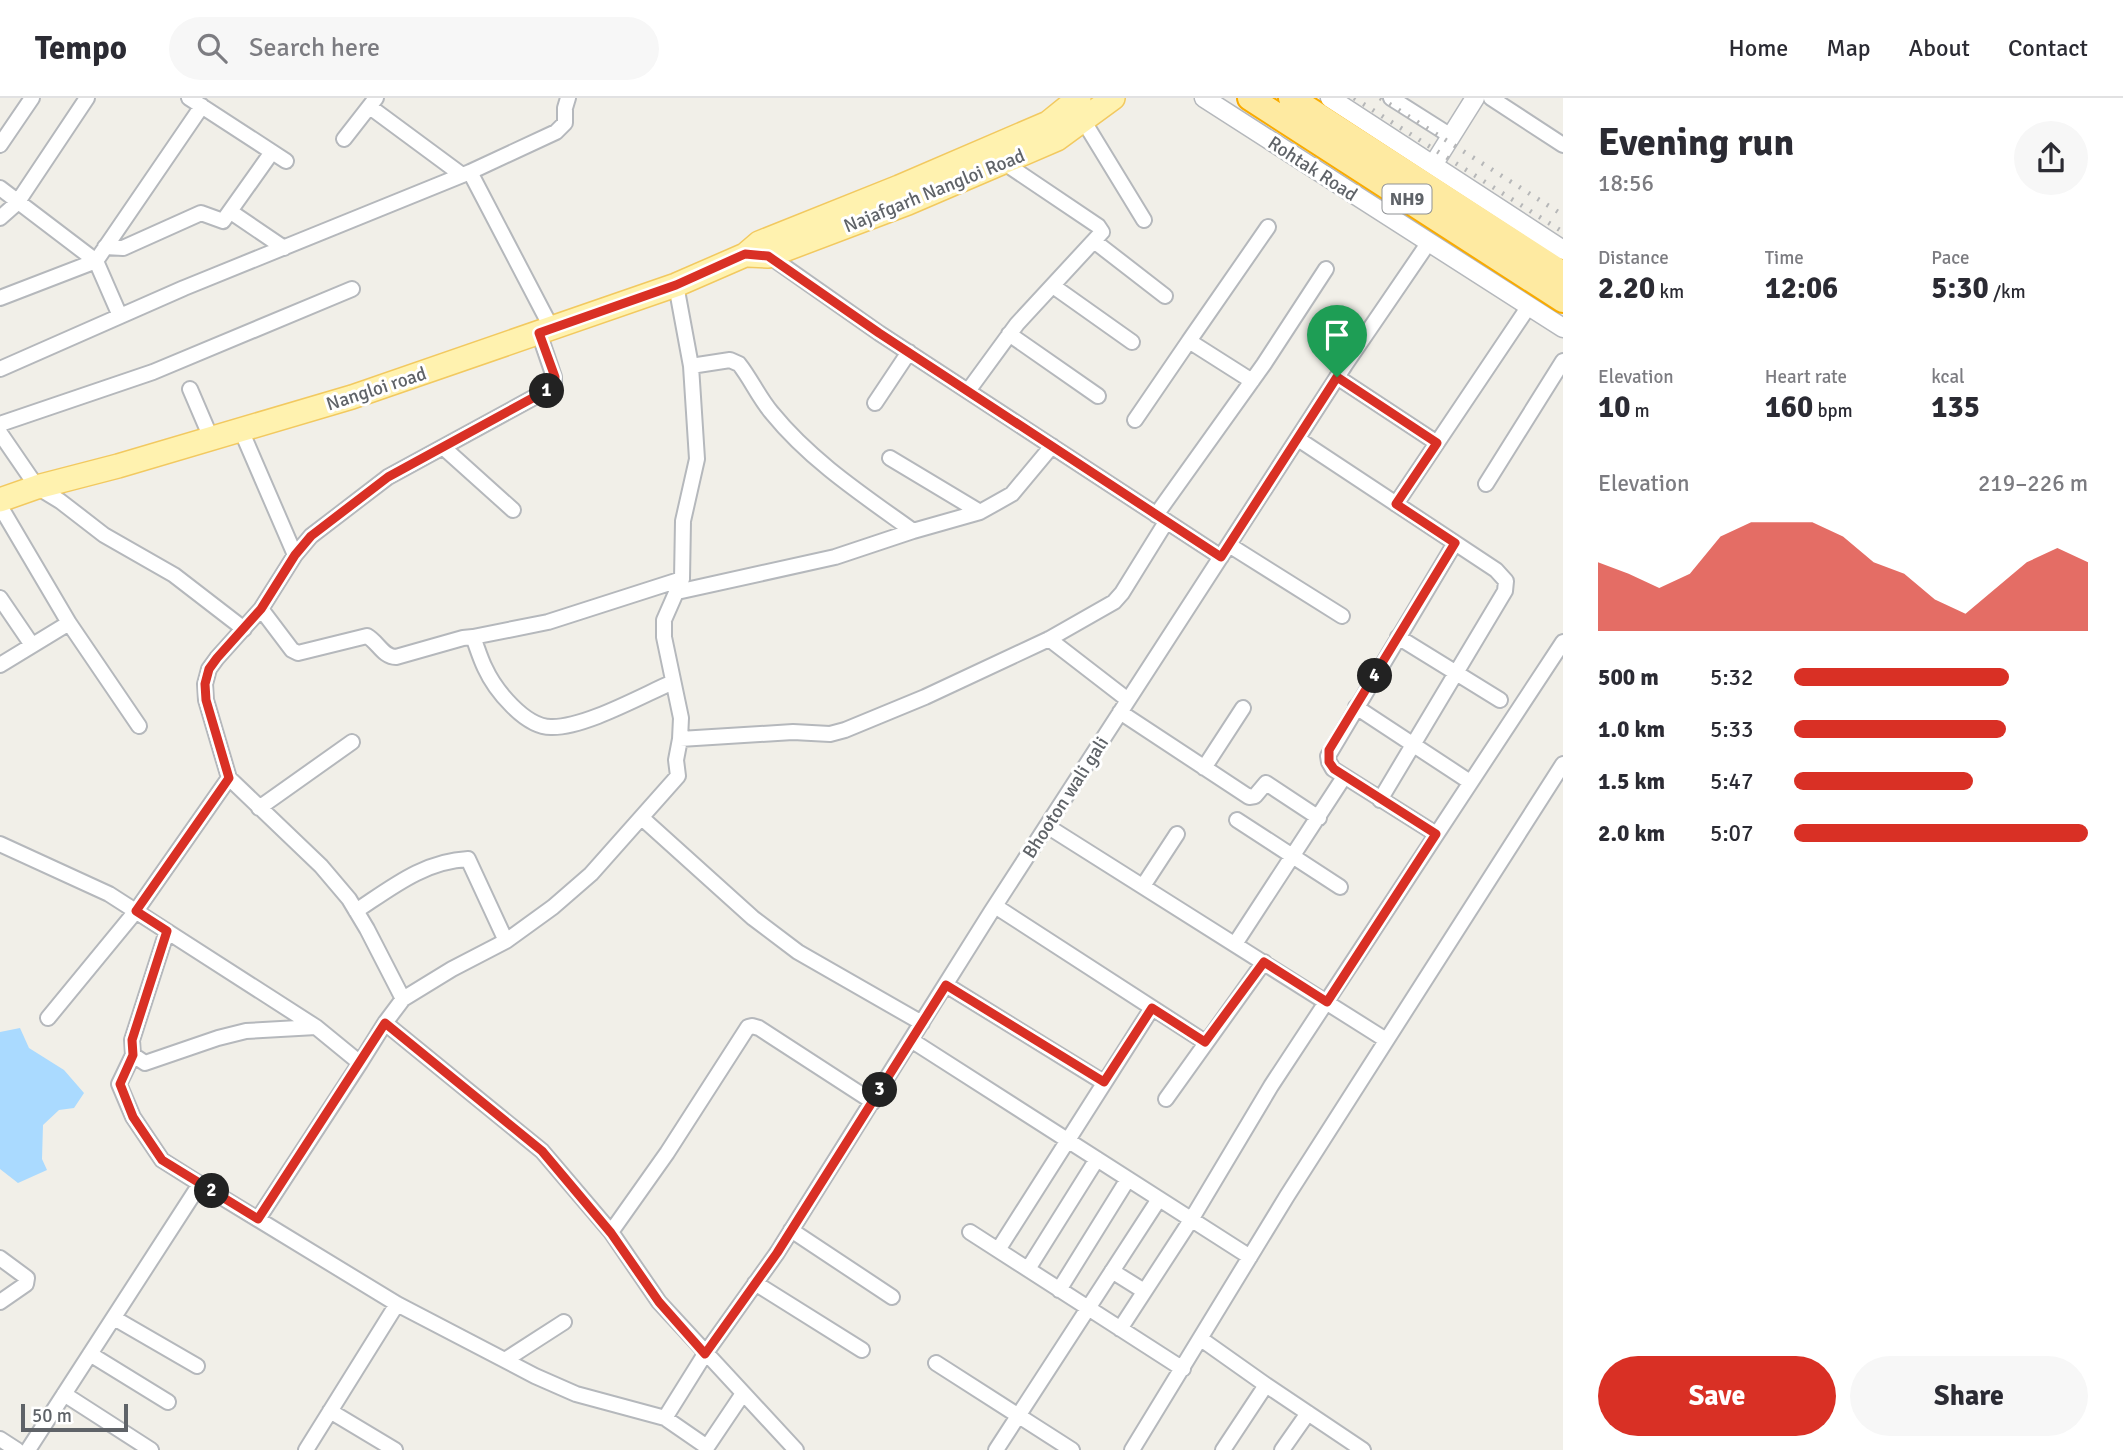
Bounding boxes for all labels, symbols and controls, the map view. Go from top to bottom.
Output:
search box [169,17,659,80]
text: Tempo [35,28,127,69]
icon: search [193,29,231,67]
text: Search here [249,32,380,64]
text: Home [1728,33,1788,63]
text: Map [1826,33,1871,63]
text: About [1909,33,1970,63]
text: Contact [2008,33,2088,63]
text: Evening run [1598,119,1794,166]
button: share [2014,121,2088,195]
street label: Rohtak Road [1263,131,1362,207]
street label: Najafgarh Nangloi Road [840,144,1028,238]
text: 18:56 [1598,169,1654,198]
road number: NH9 [1382,184,1432,214]
text: Distance [1598,246,1669,270]
text: Time [1765,246,1804,270]
text: Pace [1931,246,1970,270]
text: 2.20 [1598,270,1655,307]
text: 12:06 [1765,270,1838,307]
text: 5:30 [1931,270,1989,307]
text: km [1655,280,1684,304]
text: /km [1989,280,2026,304]
pin [1307,305,1367,377]
icon: arrive [1318,316,1356,354]
street label: Nangloi road [323,362,429,416]
text: Elevation [1598,365,1674,389]
text: Heart rate [1765,365,1847,389]
text: kcal [1931,365,1965,389]
pin: 1 [530,374,564,408]
text: 1 [541,378,552,402]
text: 10 [1598,389,1630,426]
text: 160 [1765,389,1813,426]
text: 135 [1931,389,1980,426]
text: m [1630,399,1650,423]
text: bpm [1813,399,1853,423]
text: Elevation [1598,469,1690,498]
text: 219–226 m [1978,469,2088,498]
pin: 4 [1358,658,1392,694]
text: 4 [1369,663,1380,687]
text: 500 m [1598,663,1659,692]
text: 5:32 [1710,663,1753,692]
text: 1.0 km [1598,715,1665,744]
text: 5:33 [1710,715,1753,744]
street label: Bhooton wali gali [1017,732,1114,863]
text: 1.5 km [1598,767,1665,796]
text: 5:47 [1710,767,1753,796]
text: 2.0 km [1598,819,1665,848]
text: 5:07 [1710,819,1753,848]
pin: 3 [862,1072,898,1108]
text: 3 [874,1077,885,1101]
pin: 2 [194,1174,230,1208]
text: 2 [206,1178,217,1202]
button: Save [1598,1356,1836,1436]
button: Share [1850,1356,2088,1436]
scale bar [21,1401,128,1433]
text: 50 m [32,1404,72,1428]

